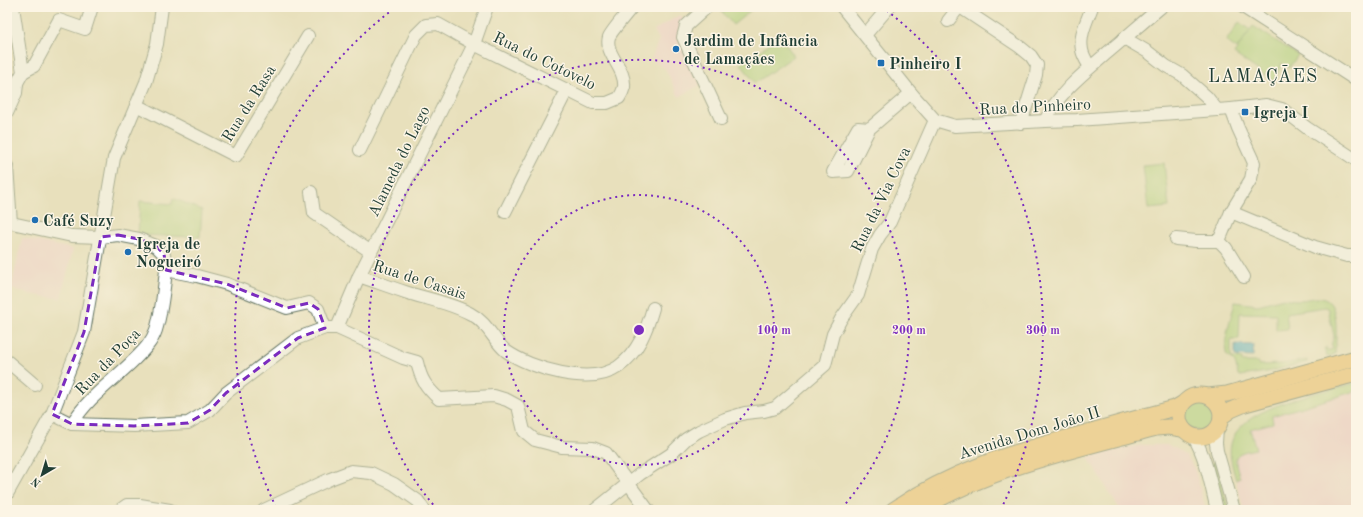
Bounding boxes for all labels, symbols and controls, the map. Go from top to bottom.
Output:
street label: Rua do Cotovelo [490,30,598,94]
place label: Jardim de Infância de Lamaçães [684,34,818,68]
marker: Jardim de Infância de Lamaçães [671,44,681,54]
place label: Pinheiro I [889,57,962,73]
marker: Pinheiro I [876,58,886,68]
street label: Rua da Rasa [220,63,280,145]
district label: LAMAÇÃES [1208,64,1318,86]
street label: Rua do Pinheiro [979,97,1091,119]
street label: Alameda do Lago [366,104,434,220]
place label: Igreja I [1253,106,1308,122]
marker: Igreja I [1240,107,1250,117]
street label: Rua da Via Cova [849,144,914,255]
place label: Café Suzy [43,214,114,230]
marker: Café Suzy [30,215,40,225]
place label: Igreja de Nogueiró [136,237,201,271]
marker: Igreja de Nogueiró [123,247,133,257]
street label: Rua de Casais [371,258,468,304]
centre of rings [632,323,646,337]
text: 100 m [757,325,791,337]
text: 200 m [892,325,926,337]
text: 300 m [1026,325,1060,337]
street label: Rua da Poça [73,326,144,399]
street label: Avenida Dom João II [957,405,1102,463]
north arrow [22,455,62,495]
text: N [30,474,43,489]

